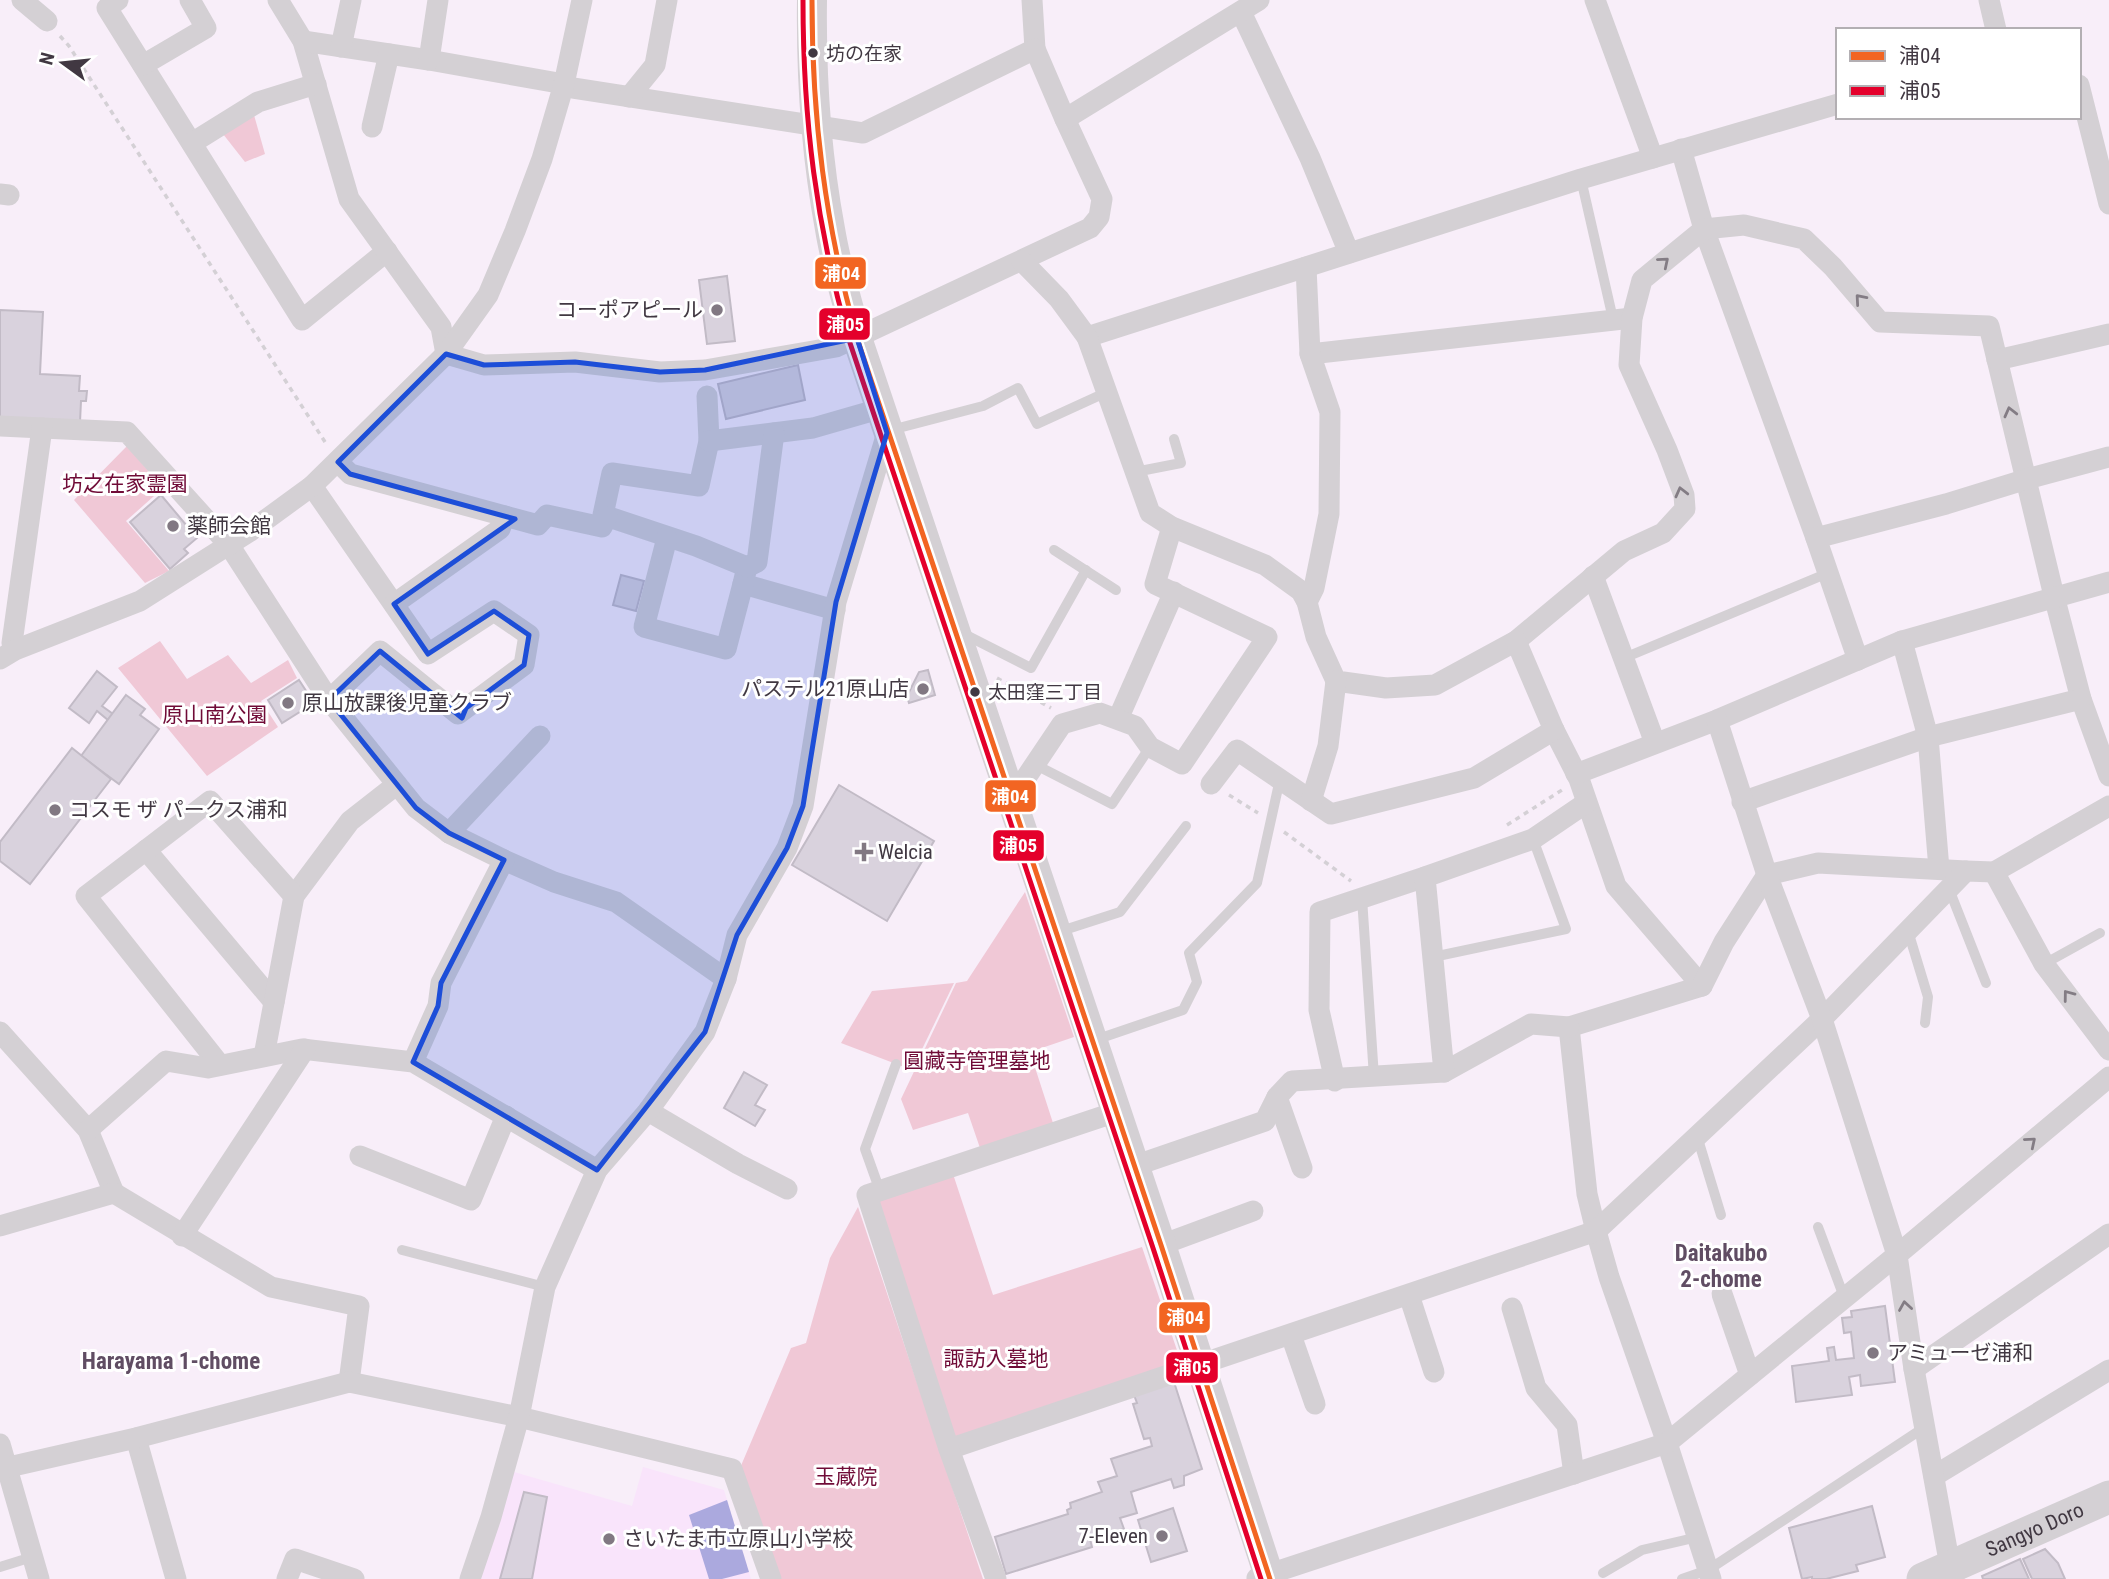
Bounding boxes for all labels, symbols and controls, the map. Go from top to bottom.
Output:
north arrow [28,28,98,98]
legend [1836,28,2081,119]
place label: 坊の在家 [826,42,902,65]
text: 浦04 [1899,44,1941,68]
marker: 坊の在家 [806,46,820,60]
text: N [34,50,60,67]
text: 浦05 [1899,79,1941,103]
line badge: 浦04 [814,256,867,290]
one-way arrow [1655,258,1668,270]
text: 浦04 [822,262,860,285]
one-way arrow [1856,294,1869,307]
place label: コーポアピール [556,298,703,322]
marker: コーポアピール [709,302,725,318]
line badge: 浦05 [818,307,871,341]
text: 浦05 [826,313,864,336]
one-way arrow [2004,407,2018,419]
park label: 坊之在家霊園 [62,472,188,496]
one-way arrow [1675,486,1689,498]
place label: 薬師会館 [187,514,271,538]
marker: 薬師会館 [165,518,181,534]
place label: パステル21原山店 [741,677,909,701]
marker: パステル21原山店 [915,681,931,697]
place label: 太田窪三丁目 [988,681,1102,704]
marker: 太田窪三丁目 [968,685,982,699]
place label: 原山放課後児童クラブ [302,691,512,715]
marker: 原山放課後児童クラブ [280,695,296,711]
park label: 原山南公園 [163,703,268,727]
line badge: 浦04 [984,779,1037,813]
text: 浦04 [991,785,1029,808]
place label: コスモ ザ パークス浦和 [69,798,288,822]
marker: コスモ ザ パークス浦和 [47,802,63,818]
line badge: 浦05 [992,829,1045,862]
text: 浦05 [999,834,1037,857]
place label: Welcia [878,840,933,864]
marker: Welcia [856,844,872,860]
one-way arrow [2063,991,2076,1003]
park label: 圓藏寺管理墓地 [904,1049,1051,1073]
one-way arrow [2023,1138,2036,1150]
district label: Daitakubo 2-chome [1675,1240,1767,1293]
one-way arrow [1897,1300,1912,1312]
line badge: 浦04 [1158,1301,1211,1334]
text: 浦04 [1166,1306,1204,1329]
place label: アミューゼ浦和 [1887,1341,2034,1365]
marker: アミューゼ浦和 [1865,1345,1881,1361]
park label: 諏訪入墓地 [944,1347,1049,1371]
district label: Harayama 1-chome [82,1348,260,1375]
line badge: 浦05 [1165,1351,1219,1384]
text: 浦05 [1173,1356,1211,1379]
park label: 玉蔵院 [815,1465,878,1489]
street label: Sangyo Doro [1982,1498,2087,1562]
place label: 7-Eleven [1079,1524,1148,1548]
place label: さいたま市立原山小学校 [623,1527,853,1551]
marker: 7-Eleven [1154,1528,1170,1544]
marker: さいたま市立原山小学校 [601,1531,617,1547]

